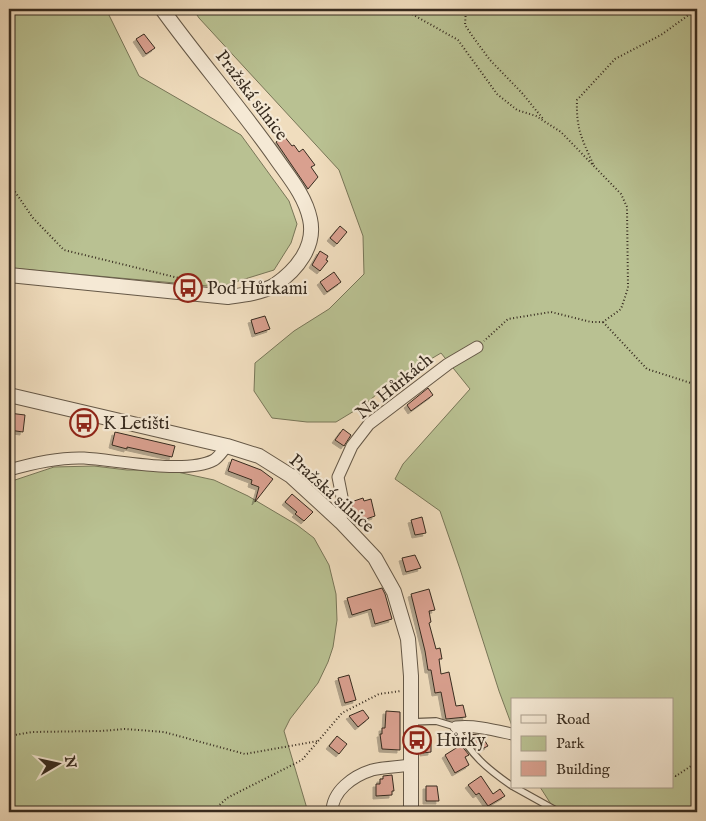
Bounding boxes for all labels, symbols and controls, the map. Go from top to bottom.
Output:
street label: Pražská silnice [209,46,292,146]
bus stop icon: Pod Hůrkami [173,273,203,303]
place label: Pod Hůrkami [207,278,308,301]
street label: Na Hůrkách [352,349,438,425]
bus stop icon: K Letišti [69,408,99,438]
place label: K Letišti [103,413,170,436]
street label: Pražská silnice [283,450,379,539]
legend [511,698,674,788]
text: Road [556,710,591,729]
bus stop icon: Hůrky [402,725,432,755]
place label: Hůrky [436,730,486,753]
text: Park [556,734,586,753]
north arrow [32,738,82,788]
text: N [60,754,80,770]
text: Building [556,760,611,779]

